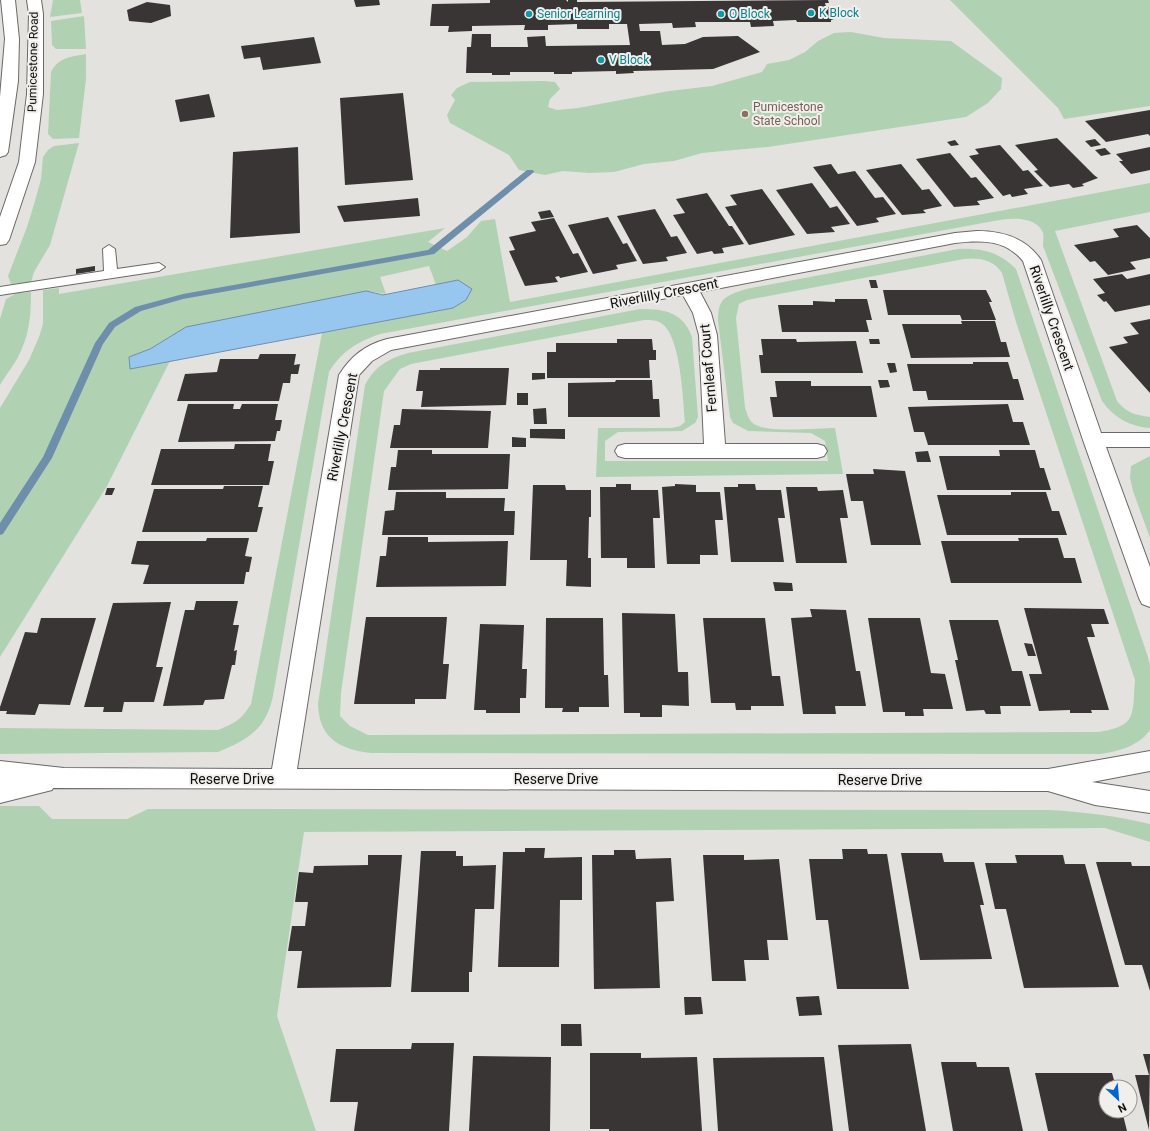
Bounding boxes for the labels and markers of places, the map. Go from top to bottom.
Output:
place label: K Block [819,6,860,20]
place label: Senior Learning [537,7,620,21]
place label: O Block [729,7,771,21]
marker: K Block [806,8,816,18]
marker: Senior Learning [524,9,534,19]
marker: O Block [716,9,726,19]
place label: V Block [609,53,650,67]
marker: V Block [596,55,606,65]
place label: Pumicestone State School [753,100,823,128]
marker: Pumicestone State School [740,109,750,119]

